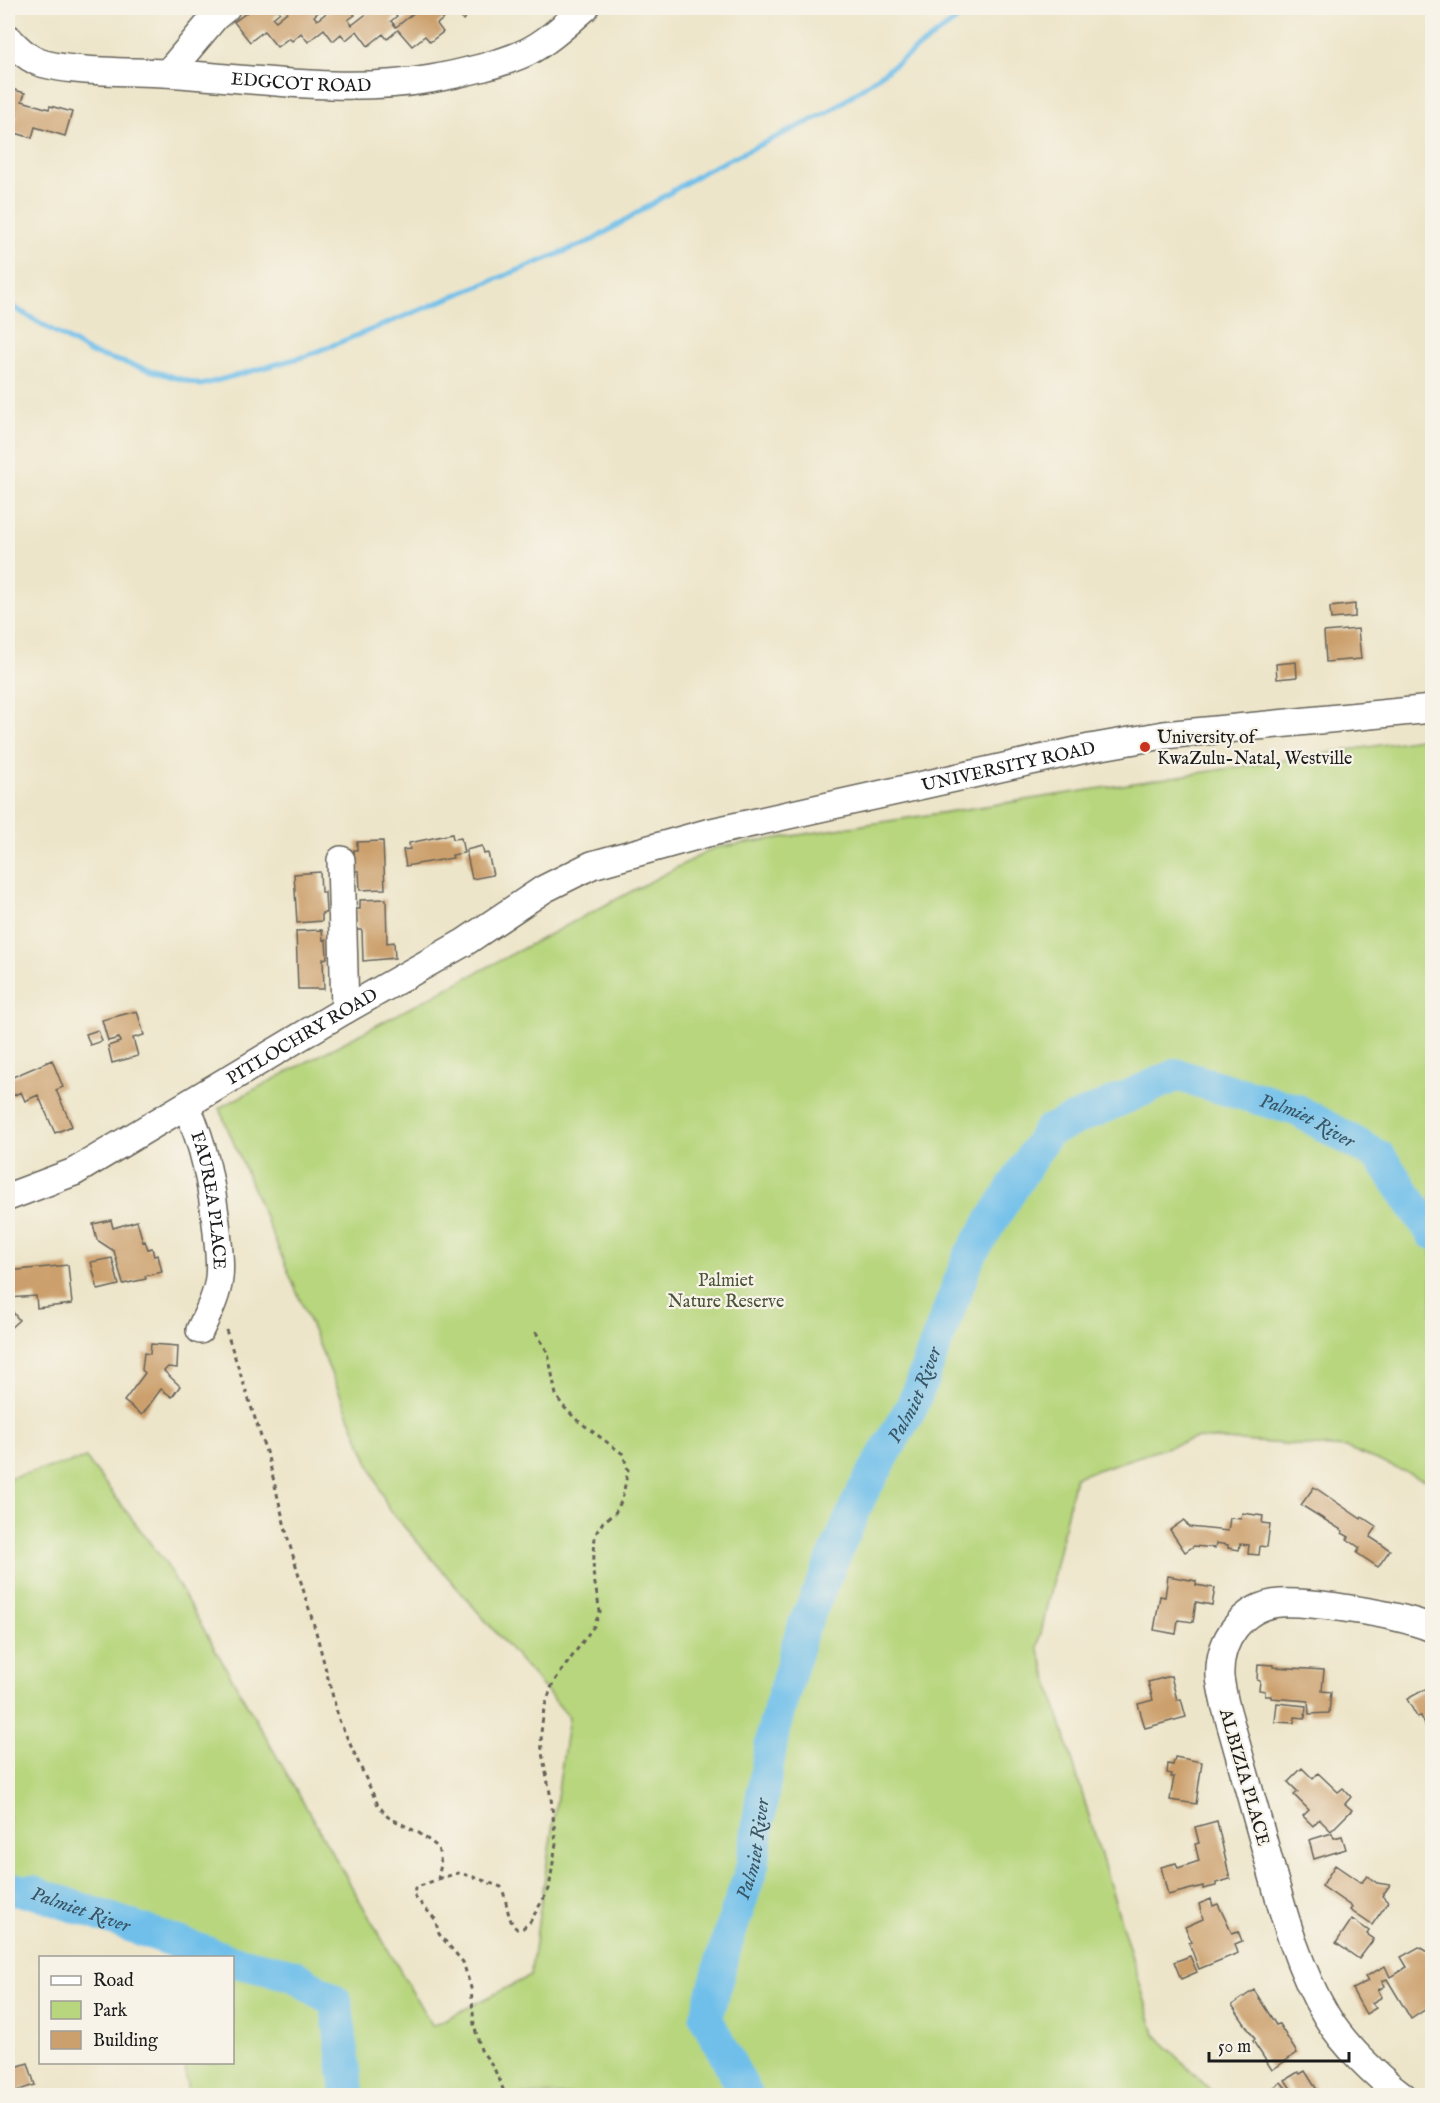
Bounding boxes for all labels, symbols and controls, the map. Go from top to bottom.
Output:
street label: EDGCOT ROAD [230,68,372,98]
place label: University of KwaZulu-Natal, Westville [1157,727,1352,771]
street label: UNIVERSITY ROAD [920,737,1098,798]
marker: University of KwaZulu-Natal, Westville [1138,740,1152,754]
street label: PITLOCHRY ROAD [223,984,382,1091]
water label: Palmiet River [1257,1089,1360,1155]
street label: FAUREA PLACE [184,1129,230,1270]
park label: Palmiet Nature Reserve [668,1270,784,1314]
water label: Palmiet River [882,1342,948,1448]
street label: ALBIZIA PLACE [1213,1705,1274,1849]
water label: Palmiet River [731,1796,776,1903]
water label: Palmiet River [28,1881,134,1939]
legend [39,1956,234,2064]
text: Road [93,1970,134,1993]
text: Park [93,2000,128,2023]
scale bar [1209,2025,1348,2063]
text: Building [93,2030,158,2053]
text: 50 m [1218,2036,1251,2059]

